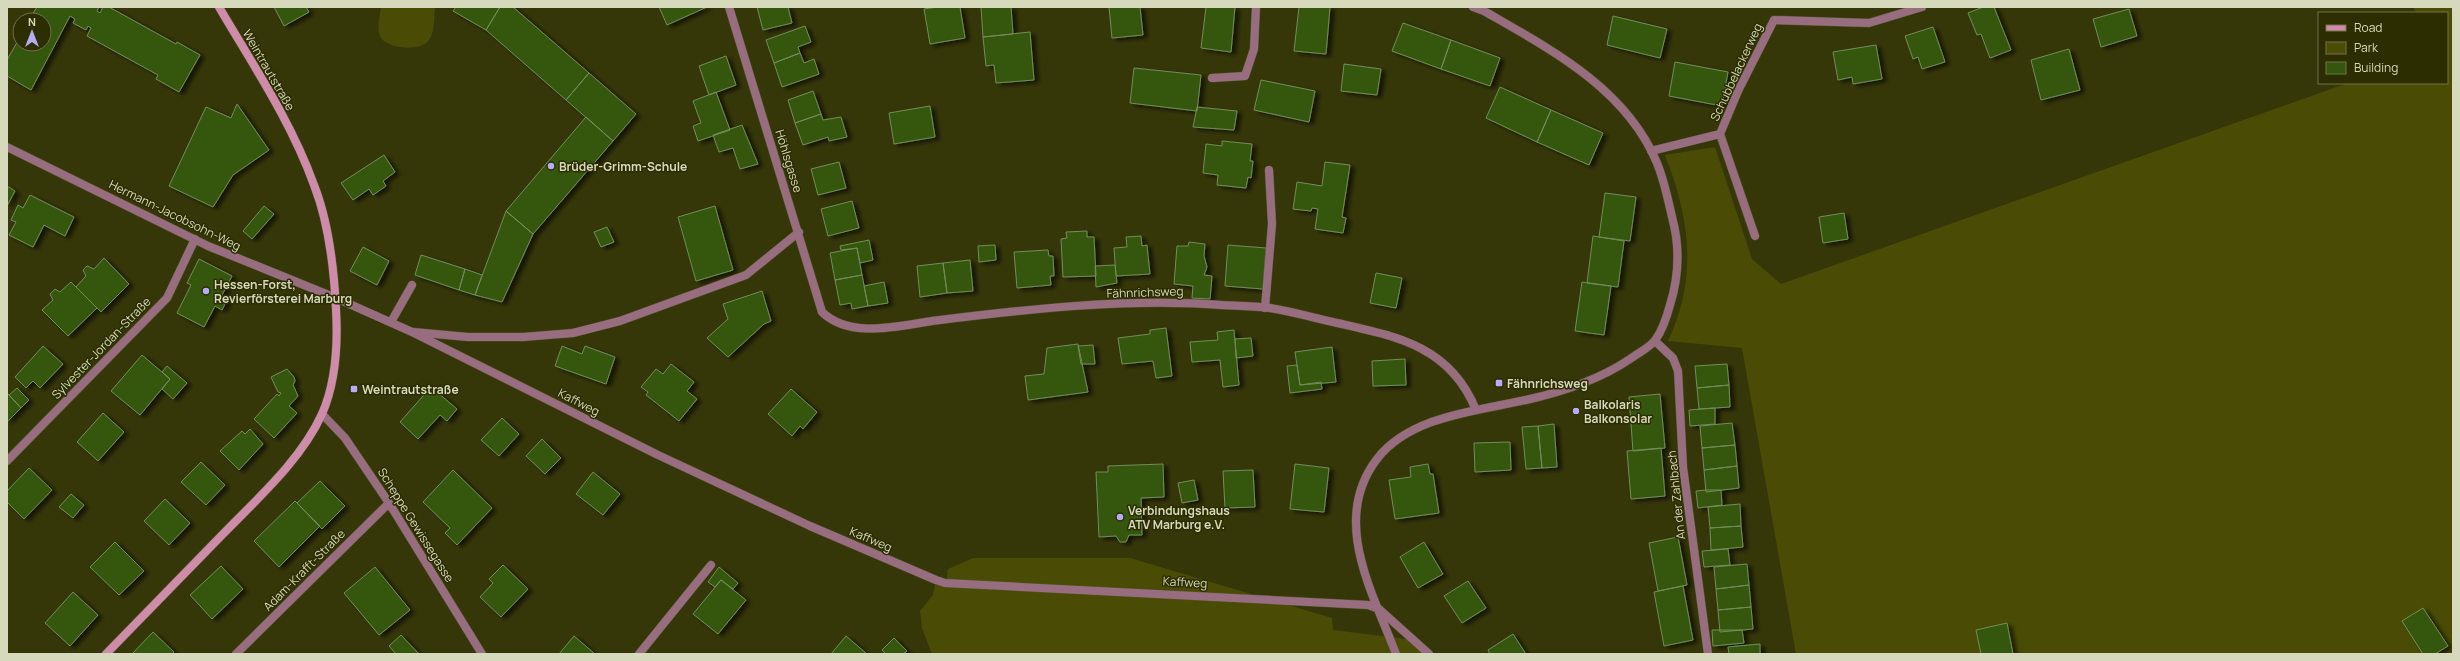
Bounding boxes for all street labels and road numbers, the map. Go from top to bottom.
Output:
street label: Schubbelackerweg [1706,20,1766,124]
street label: Weintrautstraße [239,26,299,114]
street label: Höhlsgasse [771,127,807,195]
street label: Hermann-Jacobsohn-Weg [106,176,244,254]
street label: Fähnrichsweg [1106,282,1184,302]
street label: Sylvester-Jordan-Straße [48,293,154,403]
street label: Kaffweg [555,384,603,420]
street label: An der Zahlbach [1663,450,1689,540]
street label: Scheppe Gewissegasse [374,465,458,585]
street label: Kaffweg [847,522,895,556]
street label: Adam-Krafft-Straße [259,525,349,615]
street label: Kaffweg [1162,572,1208,592]

